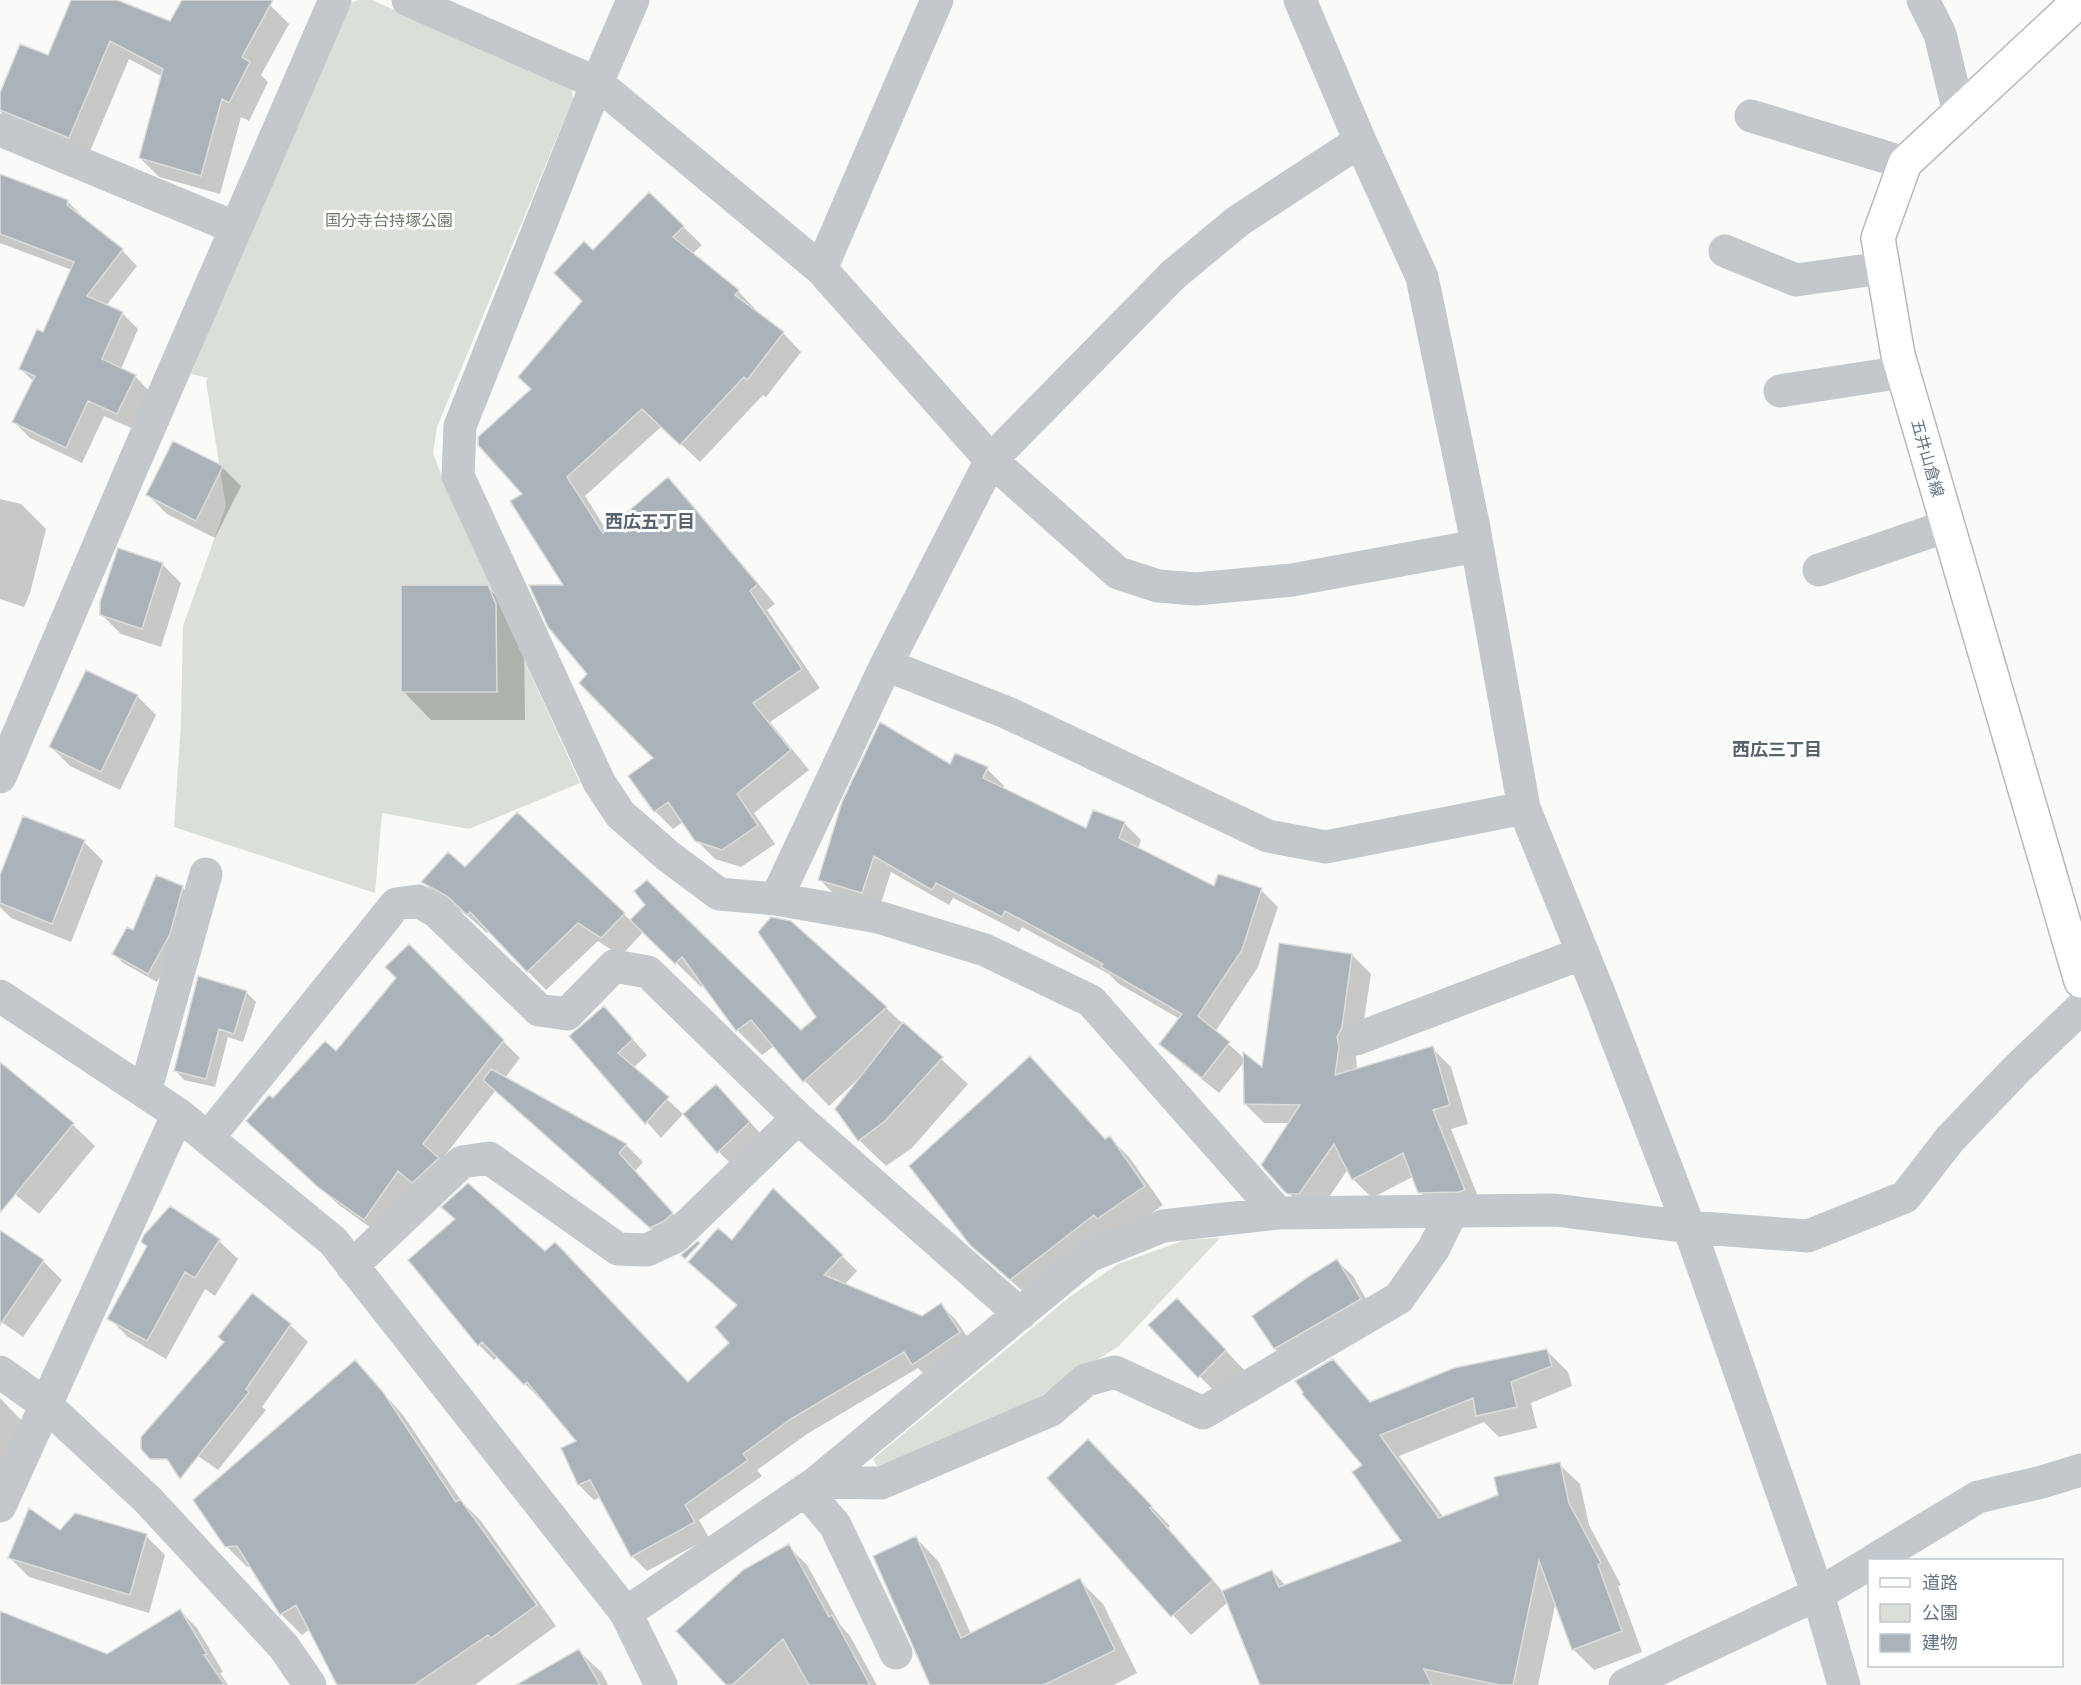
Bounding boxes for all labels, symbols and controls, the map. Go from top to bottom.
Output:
park label: 国分寺台持塚公園 [325,210,453,230]
street label: 五井山倉線 [1907,417,1949,499]
district label: 西広五丁目 [605,510,695,533]
district label: 西広三丁目 [1732,738,1822,761]
legend [1868,1559,2063,1667]
text: 道路 [1922,1571,1958,1594]
text: 公園 [1922,1601,1958,1624]
text: 建物 [1922,1631,1958,1654]

